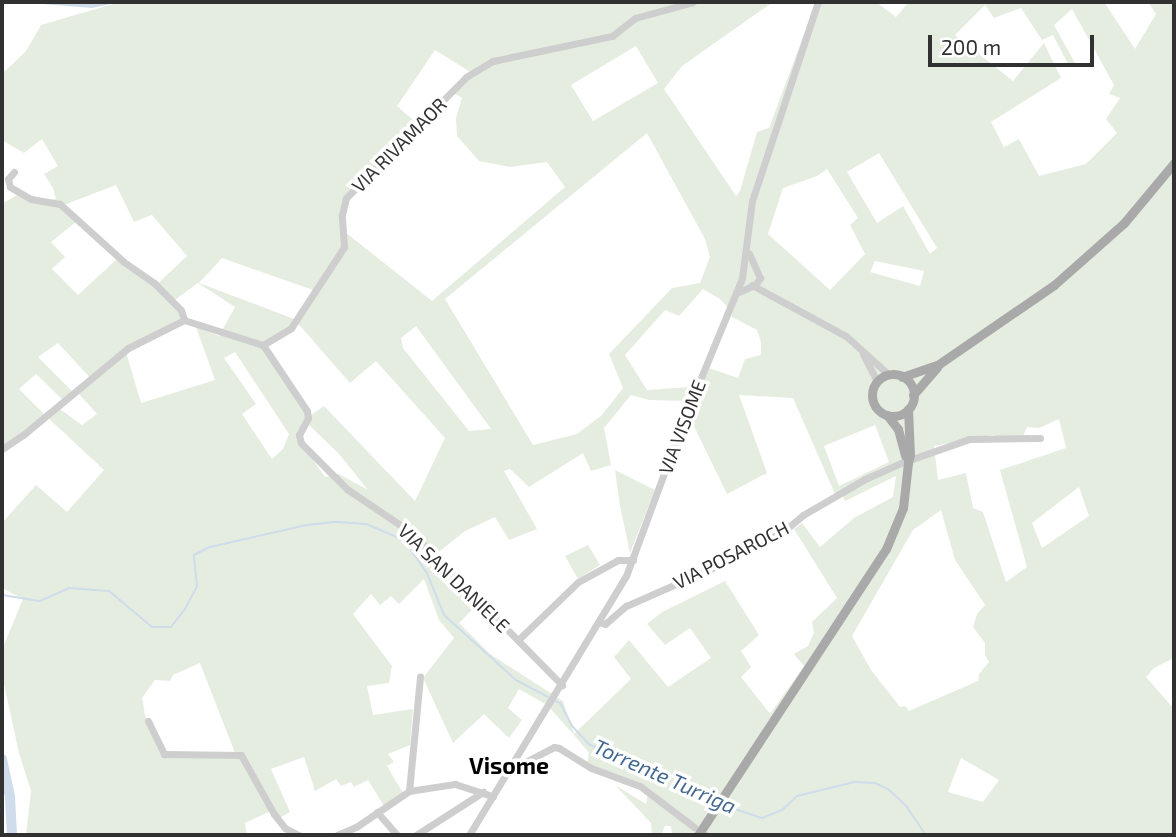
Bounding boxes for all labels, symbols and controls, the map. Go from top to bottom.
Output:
scale bar [931,21,1097,65]
text: 200 m [941,34,1001,59]
street label: VIA RIVAMAOR [347,93,451,197]
street label: VIA VISOME [653,376,711,478]
street label: VIA POSAROCH [669,516,793,594]
street label: VIA SAN DANIELE [393,519,515,637]
water label: Torrente Turriga [590,733,740,819]
district label: Visome [469,751,549,779]

